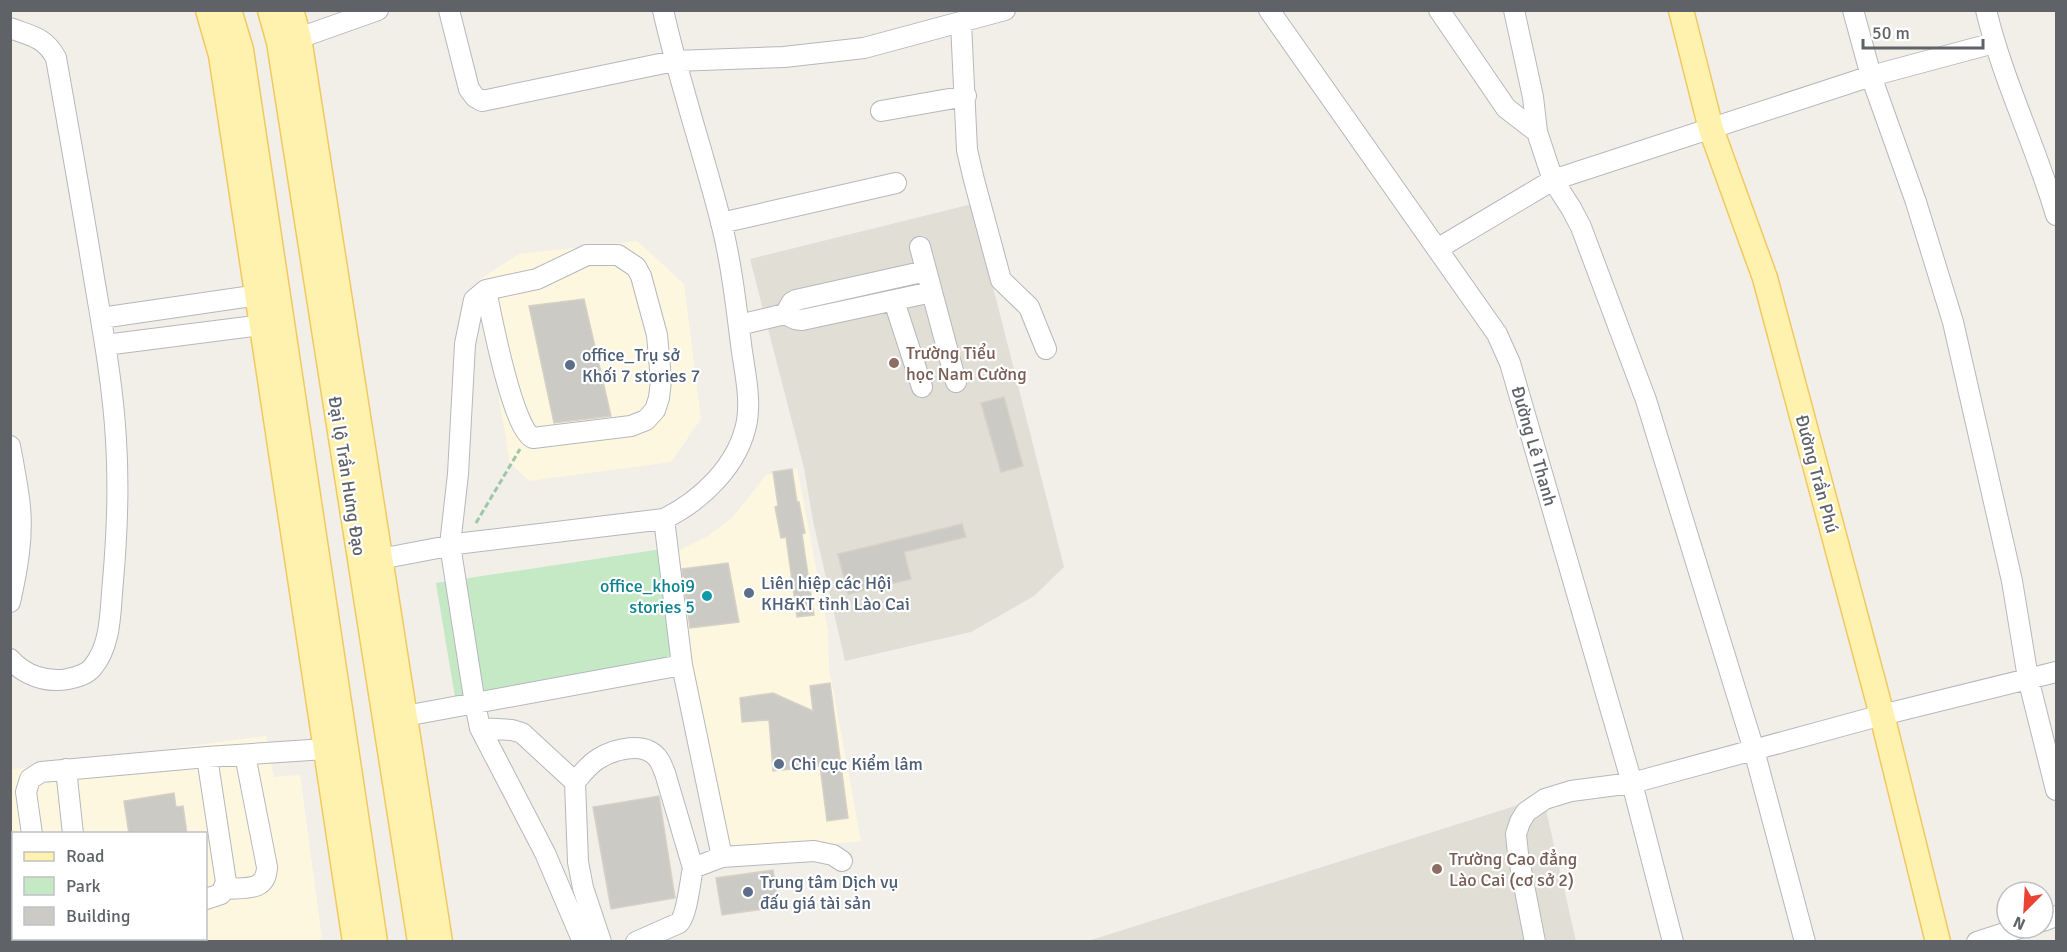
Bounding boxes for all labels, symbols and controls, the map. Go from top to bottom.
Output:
scale bar [1863,12,1983,50]
text: 50 m [1872,22,1910,44]
place label: Trường Tiểu học Nam Cường [906,342,1027,385]
place label: office_Trụ sở Khối 7 stories 7 [582,344,700,387]
marker: Trường Tiểu học Nam Cường [887,356,901,370]
marker: office_Trụ sở Khối 7 stories 7 [563,358,577,372]
street label: Đường Lê Thanh [1506,383,1562,509]
street label: Đại lộ Trần Hưng Đạo [324,395,370,557]
street label: Đường Trần Phú [1791,412,1843,536]
place label: Liên hiệp các Hội KH&KT tỉnh Lào Cai [761,572,910,615]
place label: office_khoi9 stories 5 [600,575,695,618]
marker: Liên hiệp các Hội KH&KT tỉnh Lào Cai [742,586,756,600]
marker: office_khoi9 stories 5 [700,589,714,603]
place label: Chi cục Kiểm lâm [791,753,923,775]
marker: Chi cục Kiểm lâm [772,757,786,771]
legend [12,832,207,940]
text: Road [66,845,105,867]
place label: Trường Cao đẳng Lào Cai (cơ sở 2) [1449,848,1577,891]
marker: Trường Cao đẳng Lào Cai (cơ sở 2) [1430,862,1444,876]
place label: Trung tâm Dịch vụ đấu giá tài sản [760,871,898,914]
text: Park [66,875,101,897]
north arrow [1995,880,2055,940]
marker: Trung tâm Dịch vụ đấu giá tài sản [741,885,755,899]
text: Building [66,905,130,927]
text: N [2010,911,2028,934]

